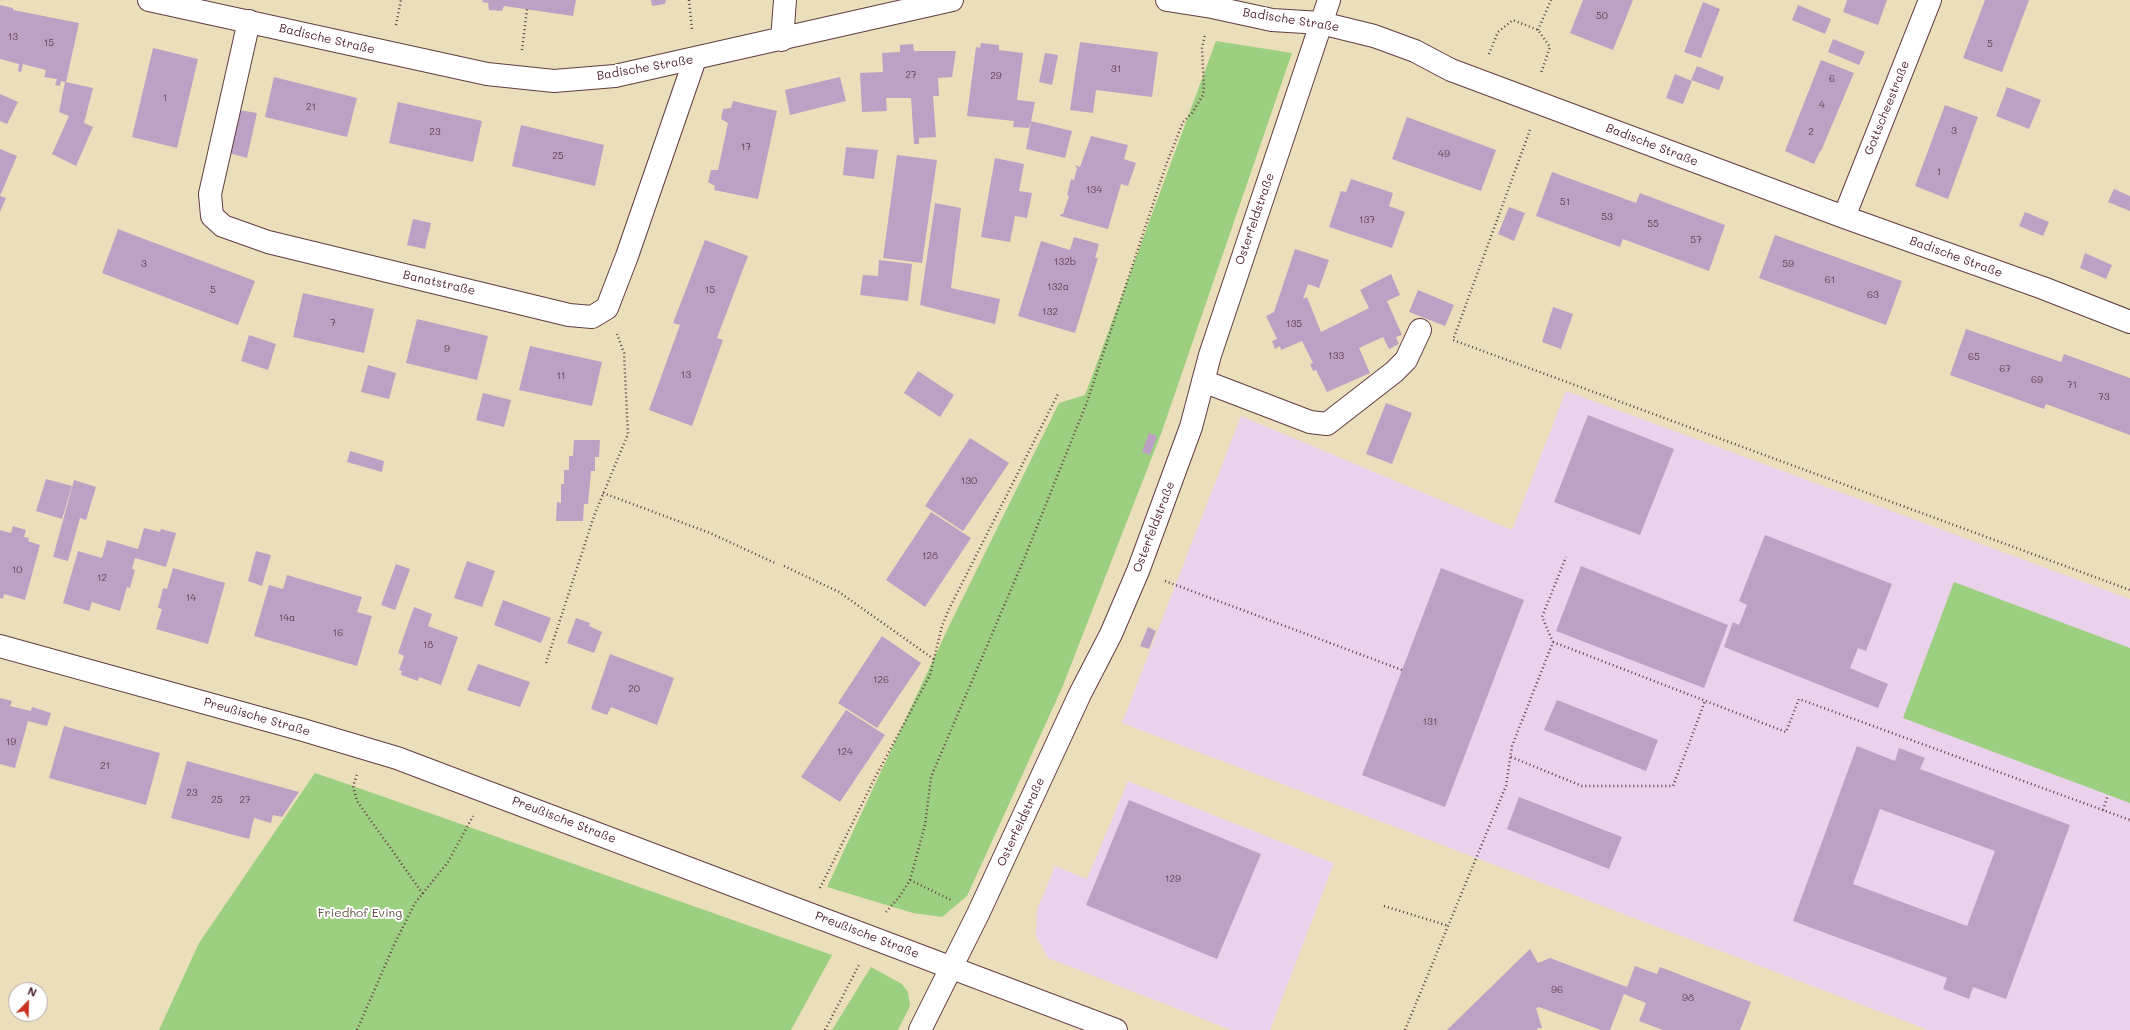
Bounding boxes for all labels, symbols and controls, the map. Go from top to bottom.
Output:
street label: Badische Straße [1242,5,1340,35]
house number: 50 [1596,10,1608,22]
street label: Badische Straße [278,21,376,57]
house number: 13 [8,31,18,43]
house number: 15 [44,37,54,49]
house number: 5 [1987,38,1993,50]
street label: Badische Straße [596,52,694,84]
street label: Gottscheestraße [1861,59,1913,157]
house number: 31 [1111,63,1121,75]
house number: 27 [905,69,917,81]
house number: 29 [990,70,1002,82]
house number: 6 [1829,73,1835,85]
house number: 1 [163,92,167,104]
house number: 4 [1819,99,1825,111]
house number: 21 [306,101,316,113]
street label: Badische Straße [1604,121,1700,169]
house number: 3 [1951,125,1957,137]
house number: 23 [429,126,441,138]
house number: 2 [1808,126,1814,138]
house number: 17 [741,141,751,153]
house number: 49 [1438,148,1450,160]
house number: 25 [552,150,564,162]
house number: 1 [1937,166,1941,178]
street label: Osterfeldstraße [1232,171,1278,267]
house number: 134 [1086,184,1102,196]
house number: 51 [1560,196,1570,208]
house number: 53 [1601,211,1613,223]
house number: 137 [1359,214,1375,226]
house number: 55 [1647,218,1659,230]
house number: 57 [1690,234,1702,246]
street label: Badische Straße [1908,234,2004,280]
house number: 132b [1054,256,1076,268]
house number: 3 [141,258,147,270]
house number: 59 [1782,258,1794,270]
street label: Banatstraße [401,268,477,298]
house number: 61 [1825,274,1835,286]
house number: 132a [1047,281,1069,293]
house number: 5 [210,284,216,296]
house number: 15 [705,284,715,296]
house number: 63 [1867,289,1879,301]
house number: 132 [1042,306,1058,318]
house number: 7 [330,317,336,329]
house number: 135 [1286,318,1302,330]
house number: 9 [444,343,450,355]
house number: 133 [1328,350,1344,362]
house number: 65 [1968,351,1980,363]
house number: 67 [1999,363,2011,375]
house number: 13 [681,369,691,381]
house number: 11 [557,370,565,382]
house number: 69 [2031,374,2043,386]
house number: 71 [2067,379,2077,391]
house number: 73 [2098,391,2110,403]
house number: 130 [961,475,977,487]
street label: Osterfeldstraße [1130,479,1178,575]
house number: 128 [922,550,938,562]
house number: 10 [12,564,22,576]
house number: 12 [97,572,107,584]
house number: 14 [186,592,196,604]
house number: 14a [279,612,295,624]
house number: 16 [333,627,343,639]
house number: 18 [423,639,433,651]
house number: 126 [873,674,889,686]
house number: 20 [628,683,640,695]
street label: Preußische Straße [202,695,312,739]
house number: 131 [1423,716,1437,728]
house number: 19 [6,736,16,748]
house number: 124 [837,746,853,758]
house number: 21 [100,760,110,772]
street label: Osterfeldstraße [994,775,1048,869]
house number: 23 [186,787,198,799]
house number: 25 [211,794,223,806]
house number: 27 [239,794,251,806]
street label: Preußische Straße [510,794,618,846]
house number: 129 [1165,873,1181,885]
park label: Friedhof Eving [318,906,402,920]
street label: Preußische Straße [813,909,921,961]
north arrow [8,982,48,1022]
text: N [26,983,39,1000]
house number: 96 [1551,984,1563,996]
house number: 98 [1682,992,1694,1004]

